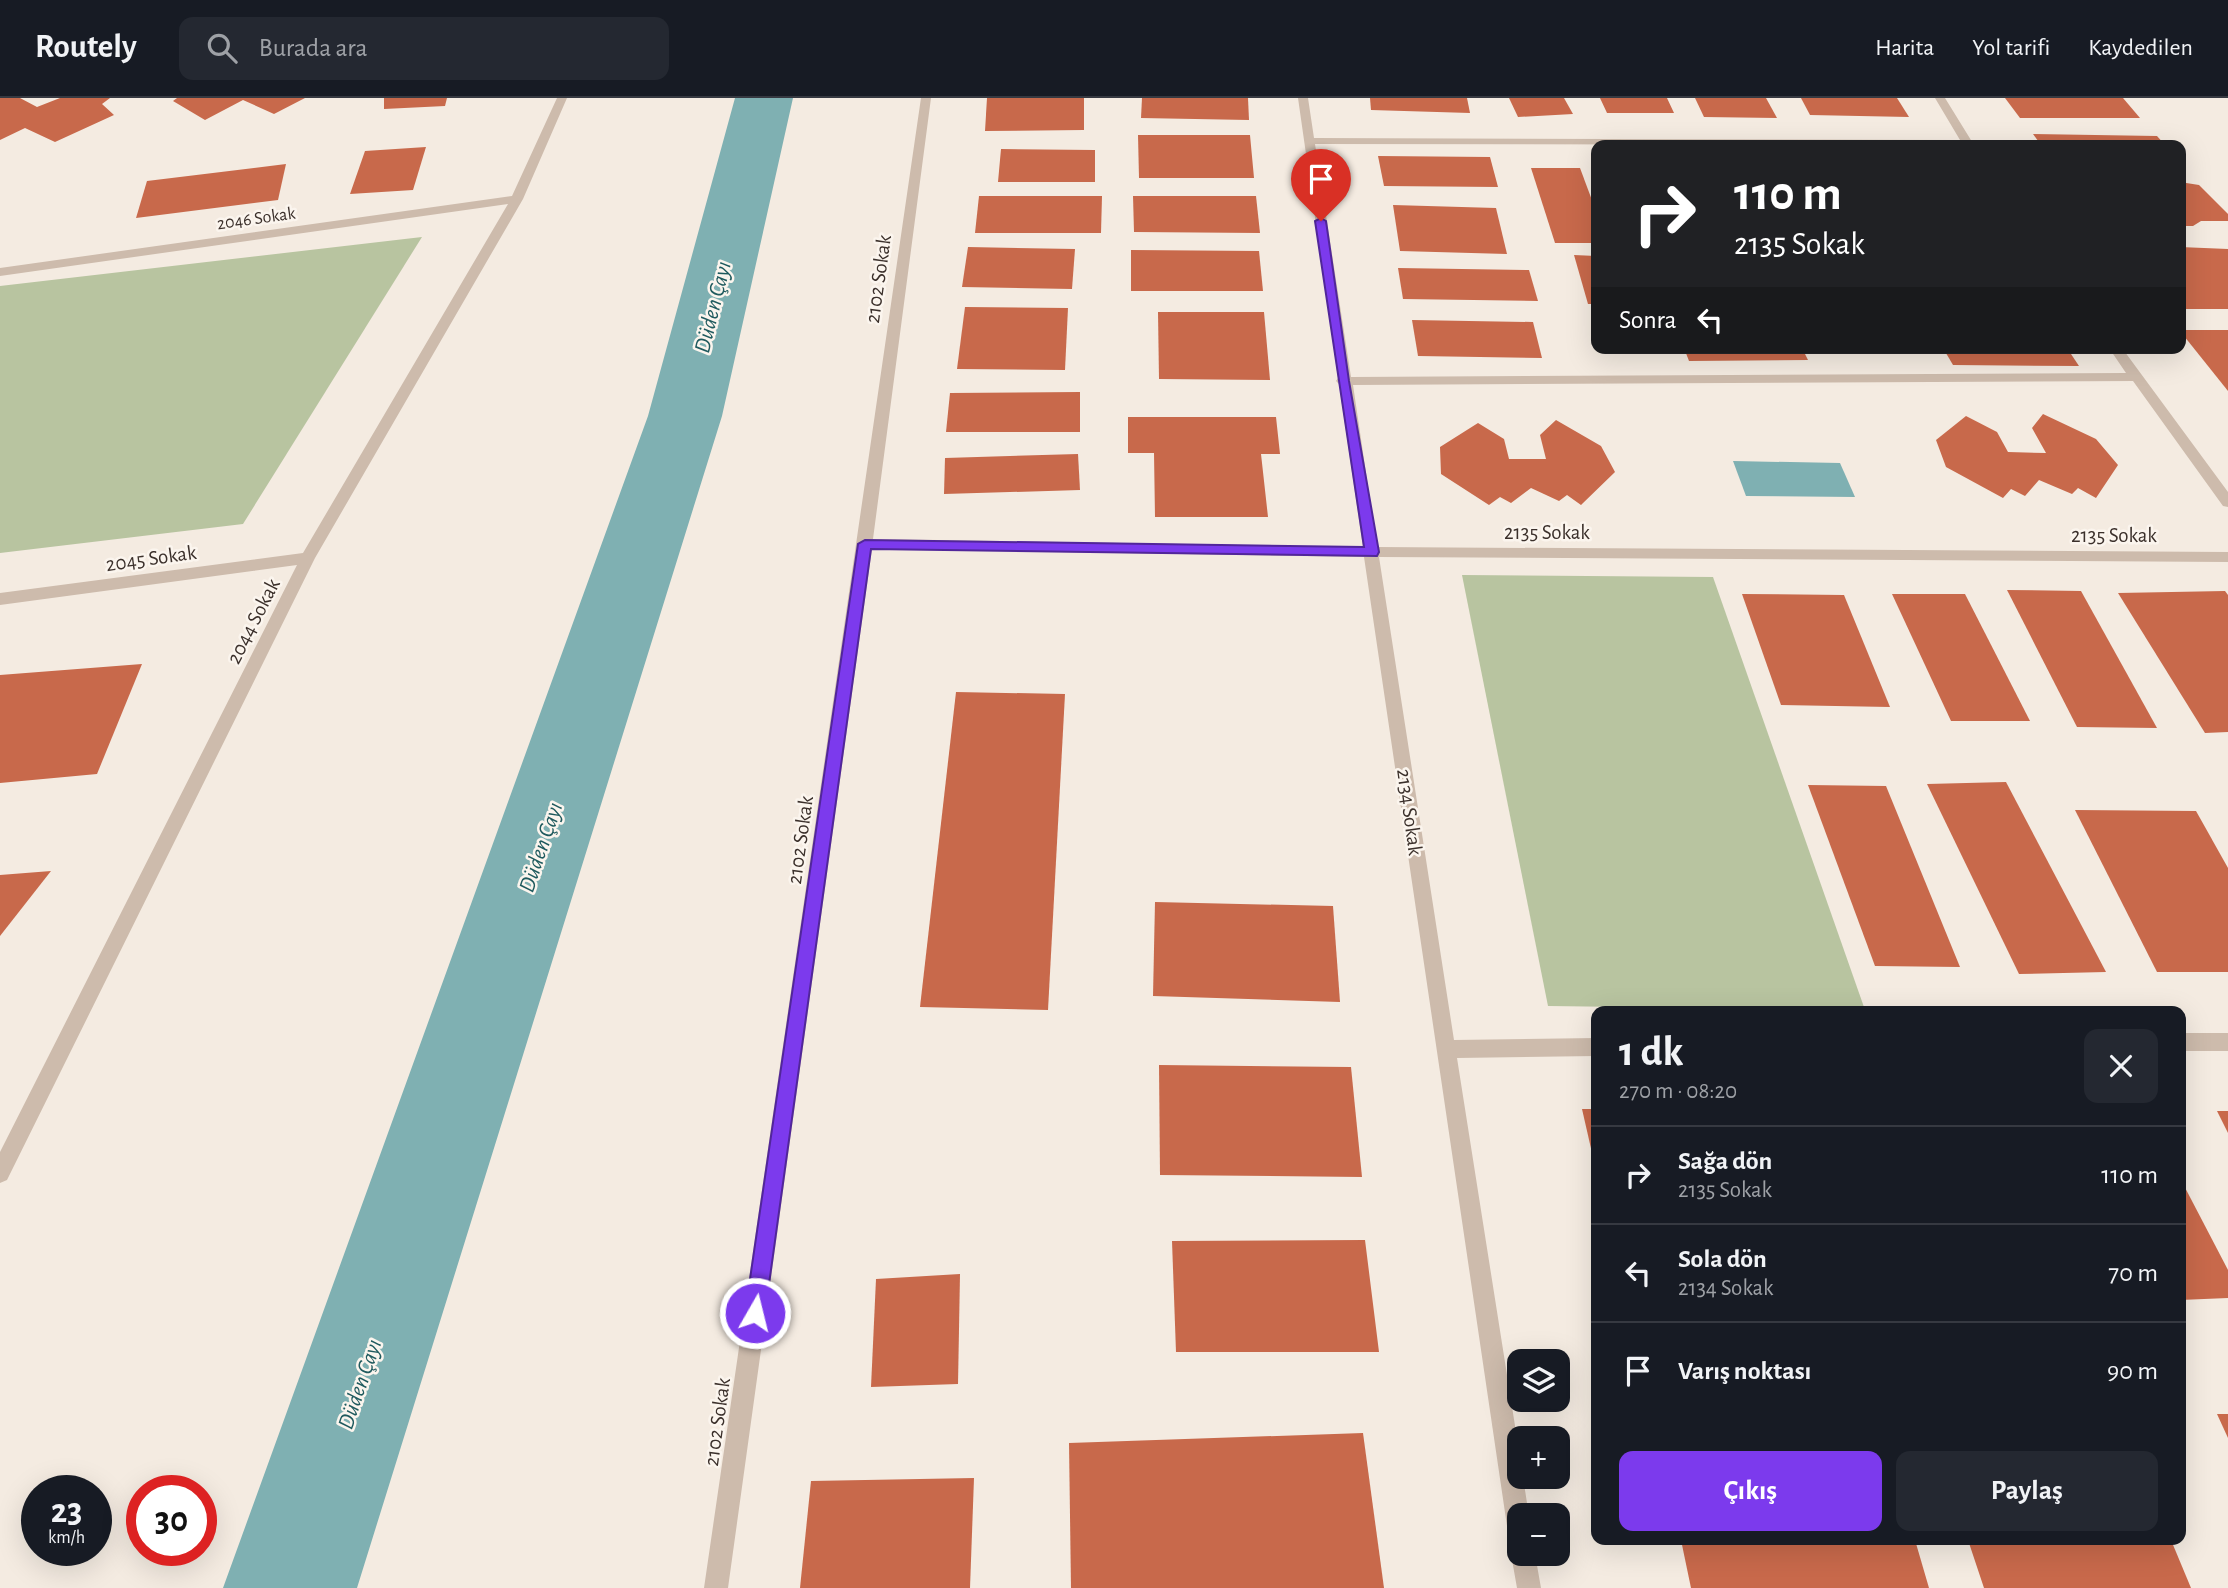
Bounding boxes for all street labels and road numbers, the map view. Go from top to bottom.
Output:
street label: 2046 Sokak [216,204,297,233]
street label: 2102 Sokak [862,233,895,325]
street label: 2135 Sokak [1504,522,1590,543]
street label: 2135 Sokak [2071,525,2157,546]
street label: 2045 Sokak [104,542,198,575]
street label: 2044 Sokak [223,575,284,667]
street label: 2134 Sokak [1393,767,1426,857]
street label: 2102 Sokak [784,794,817,886]
street label: 2102 Sokak [701,1376,734,1468]

